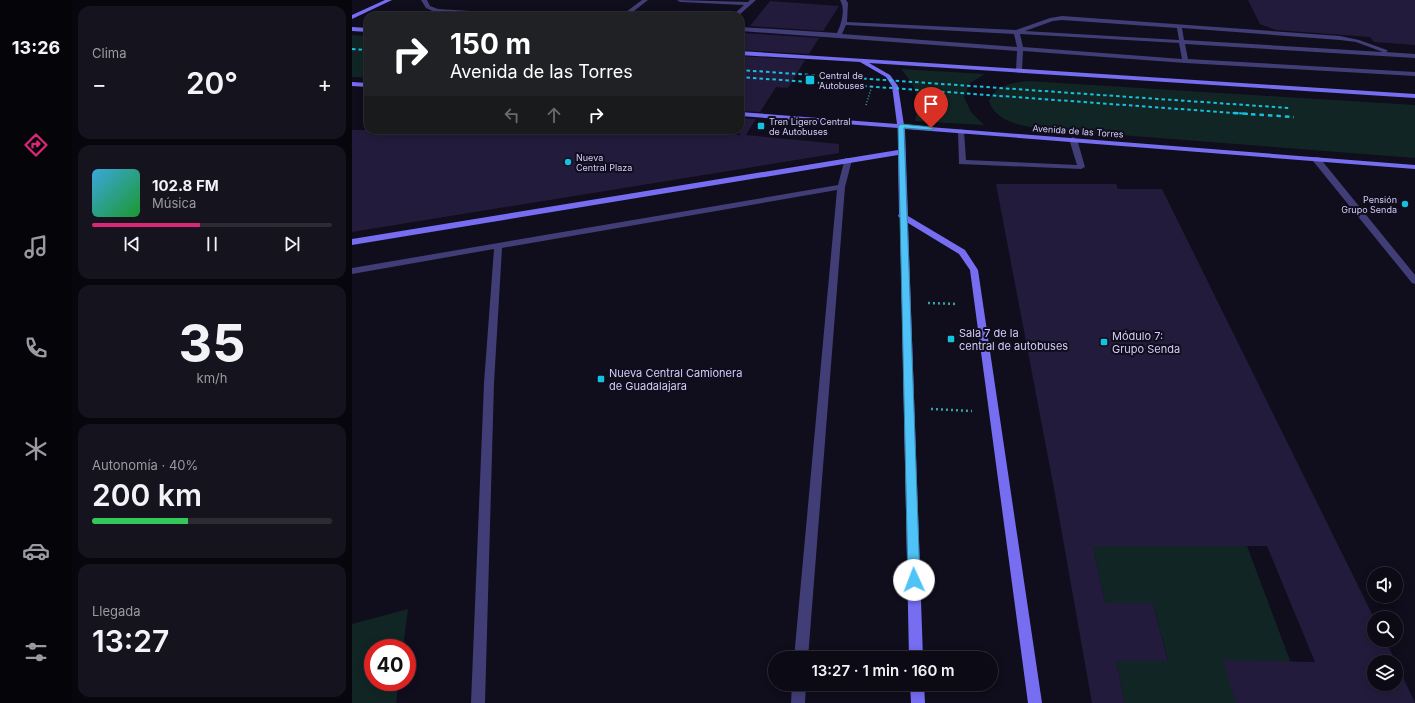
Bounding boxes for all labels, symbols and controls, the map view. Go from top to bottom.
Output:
text: 150 m [450,27,531,61]
icon: right [384,28,436,80]
text: 13:26 [12,37,60,58]
text: Clima [92,45,126,61]
text: Avenida de las Torres [450,61,633,82]
text: 20° [186,65,238,101]
place label: Central de Autobuses [819,70,865,91]
text: − [92,71,107,97]
text: + [317,71,332,97]
marker: Central de Autobuses [804,74,816,86]
pin [914,87,948,128]
icon: arrive [920,93,942,115]
icon: left [501,104,523,126]
icon: ahead [543,104,565,126]
icon: right [585,104,607,126]
place label: Tren Ligero Central de Autobuses [769,116,851,137]
marker: Tren Ligero Central de Autobuses [756,121,766,131]
street label: Avenida de las Torres [1032,122,1124,140]
icon: directions [22,131,50,159]
place label: Nueva Central Plaza [576,152,632,173]
marker: Nueva Central Plaza [563,157,573,167]
text: 102.8 FM [152,176,219,195]
place label: Pensión Grupo Senda [1341,194,1397,215]
text: Música [152,195,196,211]
marker: Pensión Grupo Senda [1400,199,1410,209]
icon: music [22,233,50,261]
icon: previous [121,233,143,255]
icon: pause [201,233,223,255]
icon: next [281,233,303,255]
text: 35 [179,312,245,375]
place label: Sala 7 de la central de autobuses [959,326,1068,353]
place label: Módulo 7: Grupo Senda [1112,329,1180,356]
icon: phone [22,334,50,362]
marker: Sala 7 de la central de autobuses [946,334,956,344]
marker: Módulo 7: Grupo Senda [1099,337,1109,347]
place label: Nueva Central Camionera de Guadalajara [609,366,742,393]
text: km/h [197,370,227,386]
marker: Nueva Central Camionera de Guadalajara [596,374,606,384]
icon: climate [22,435,50,463]
text: Autonomía · 40% [92,457,198,473]
text: 200 km [92,477,202,513]
icon: car [22,537,50,565]
position arrow [893,559,935,601]
map controls [1367,567,1403,691]
button: sound [1367,567,1403,603]
text: Llegada [92,603,141,619]
button: search [1367,611,1403,647]
text: 13:27 [92,623,169,659]
icon: filters [22,638,50,666]
speed limit sign: 40 [364,639,416,691]
button: layers [1367,655,1403,691]
text: 13:27 · 1 min · 160 m [811,661,955,680]

